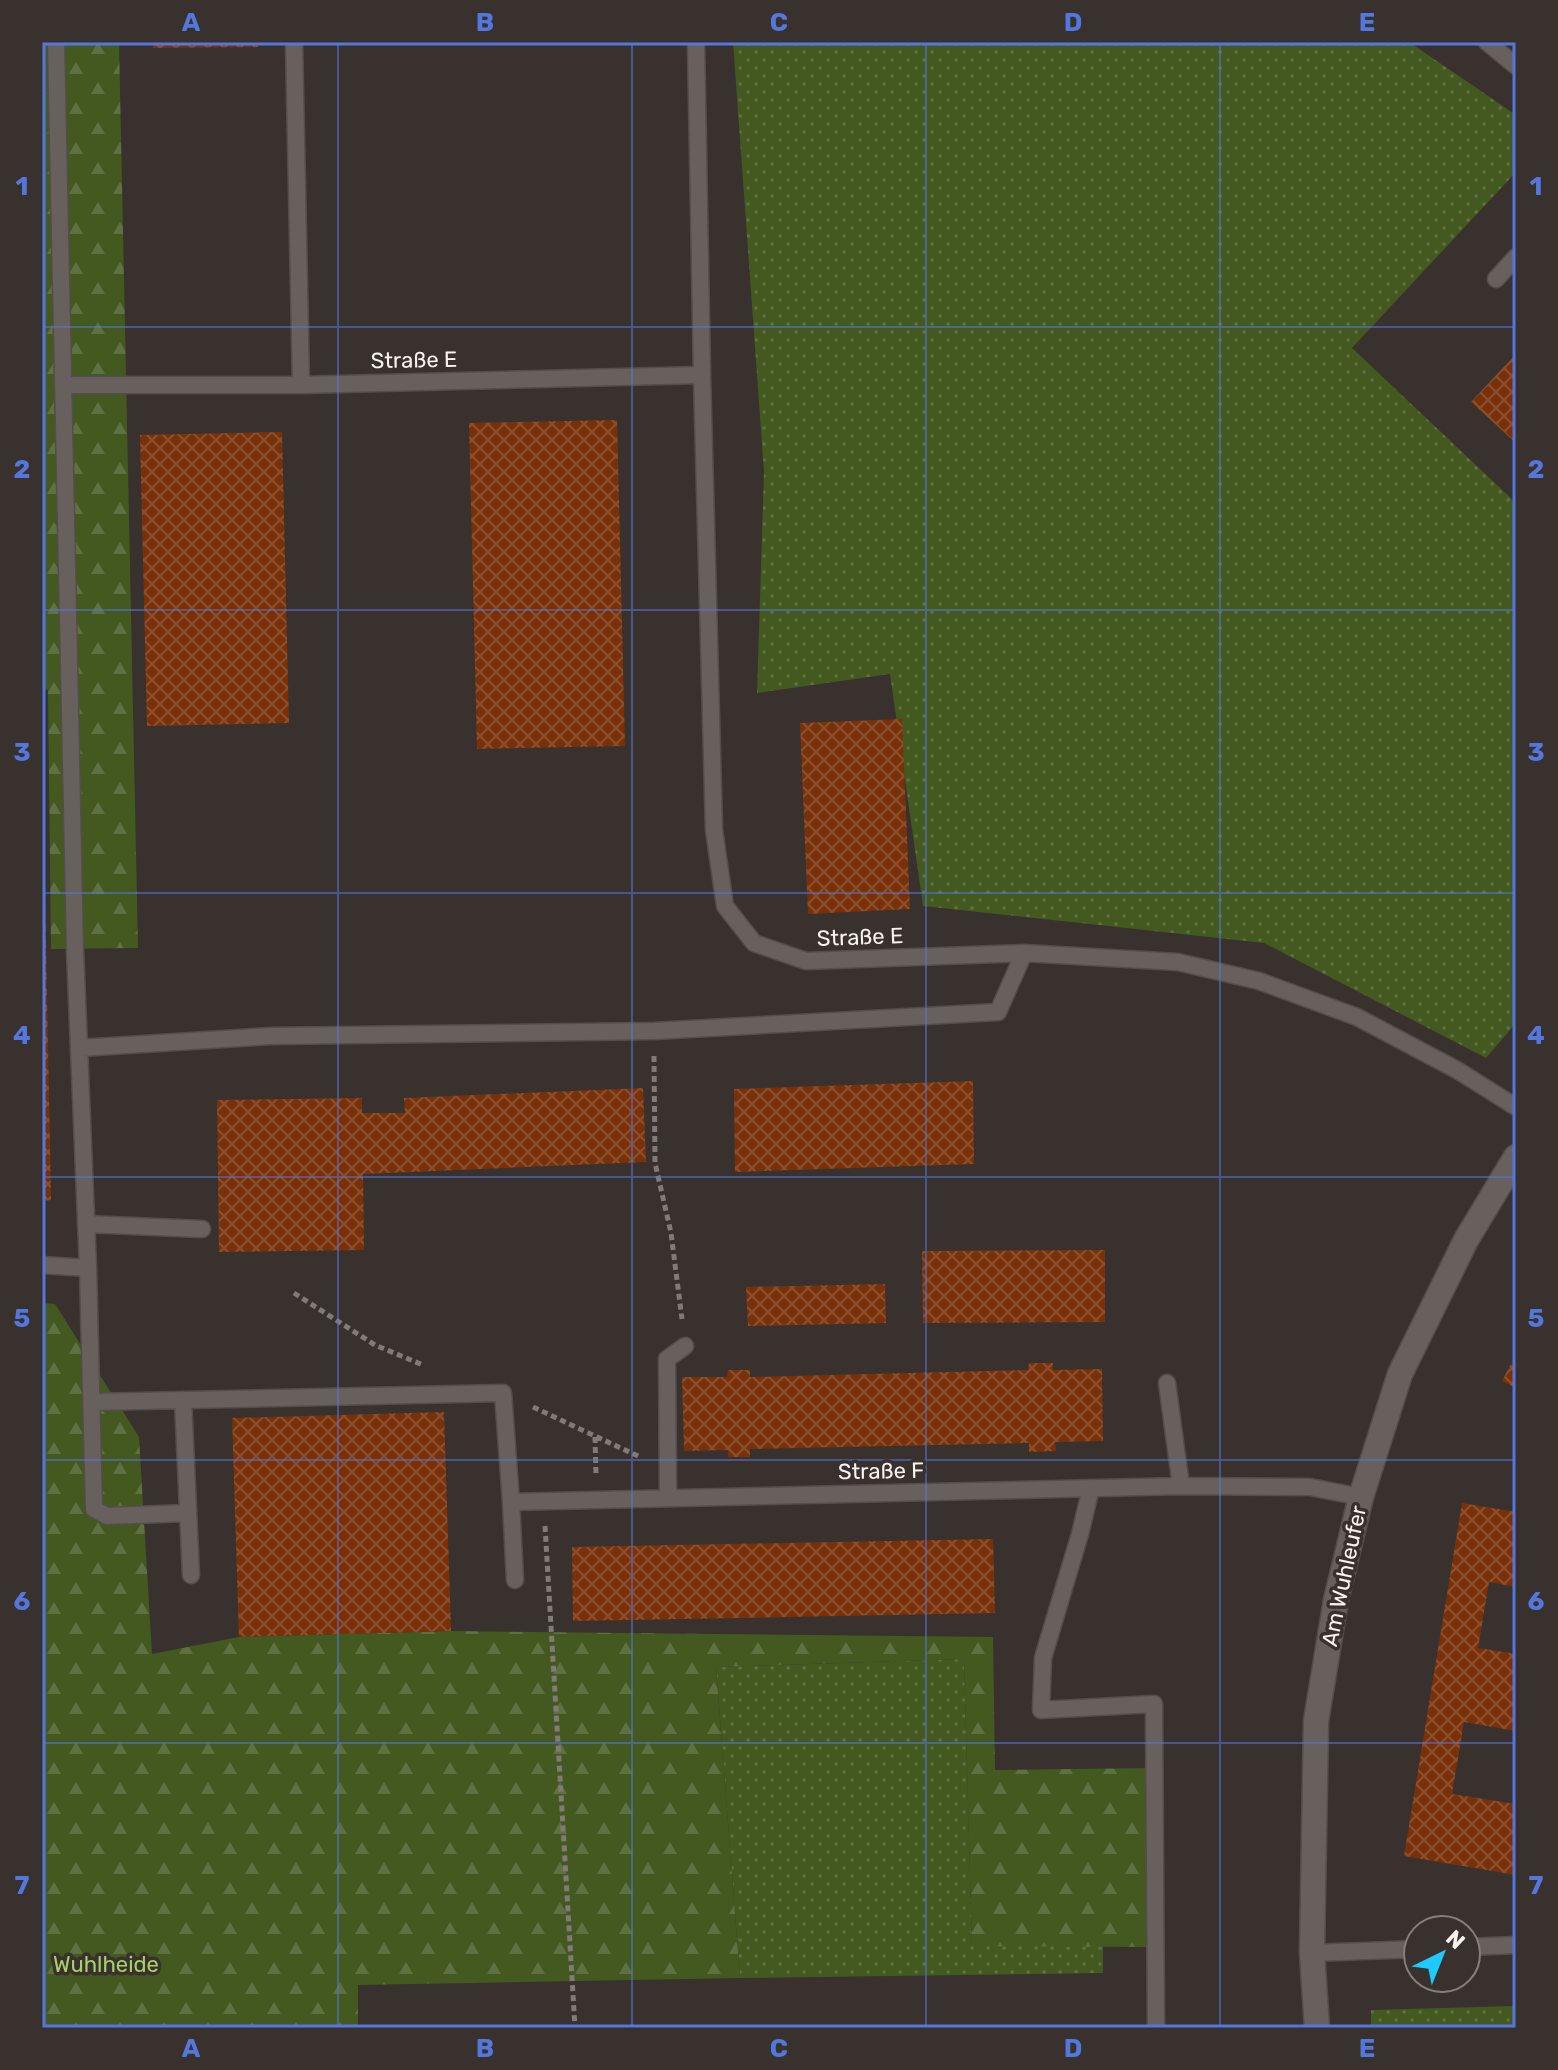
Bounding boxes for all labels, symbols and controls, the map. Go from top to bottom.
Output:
text: A [182,7,201,38]
text: B [476,7,494,38]
text: C [770,7,788,38]
text: D [1064,7,1082,38]
text: E [1359,7,1375,38]
text: 1 [16,171,28,202]
text: 1 [1530,171,1542,202]
street label: Straße E [370,346,458,374]
text: 2 [14,454,30,485]
text: 2 [1528,454,1544,485]
text: 3 [13,737,31,768]
text: 3 [1527,737,1545,768]
street label: Straße E [816,922,904,952]
text: 4 [13,1020,31,1051]
text: 4 [1527,1020,1545,1051]
text: 5 [14,1303,30,1334]
text: 5 [1528,1303,1544,1334]
street label: Straße F [838,1457,924,1485]
street label: Am Wuhleufer [1316,1503,1372,1649]
text: 6 [14,1586,31,1617]
text: 6 [1528,1586,1545,1617]
text: 7 [15,1870,30,1901]
text: 7 [1529,1870,1544,1901]
north arrow [1402,1914,1482,1994]
text: N [1440,1924,1470,1955]
park label: Wuhlheide [53,1951,159,1978]
text: A [182,2033,201,2064]
text: B [476,2033,494,2064]
text: C [770,2033,788,2064]
text: D [1064,2033,1082,2064]
text: E [1359,2033,1375,2064]

